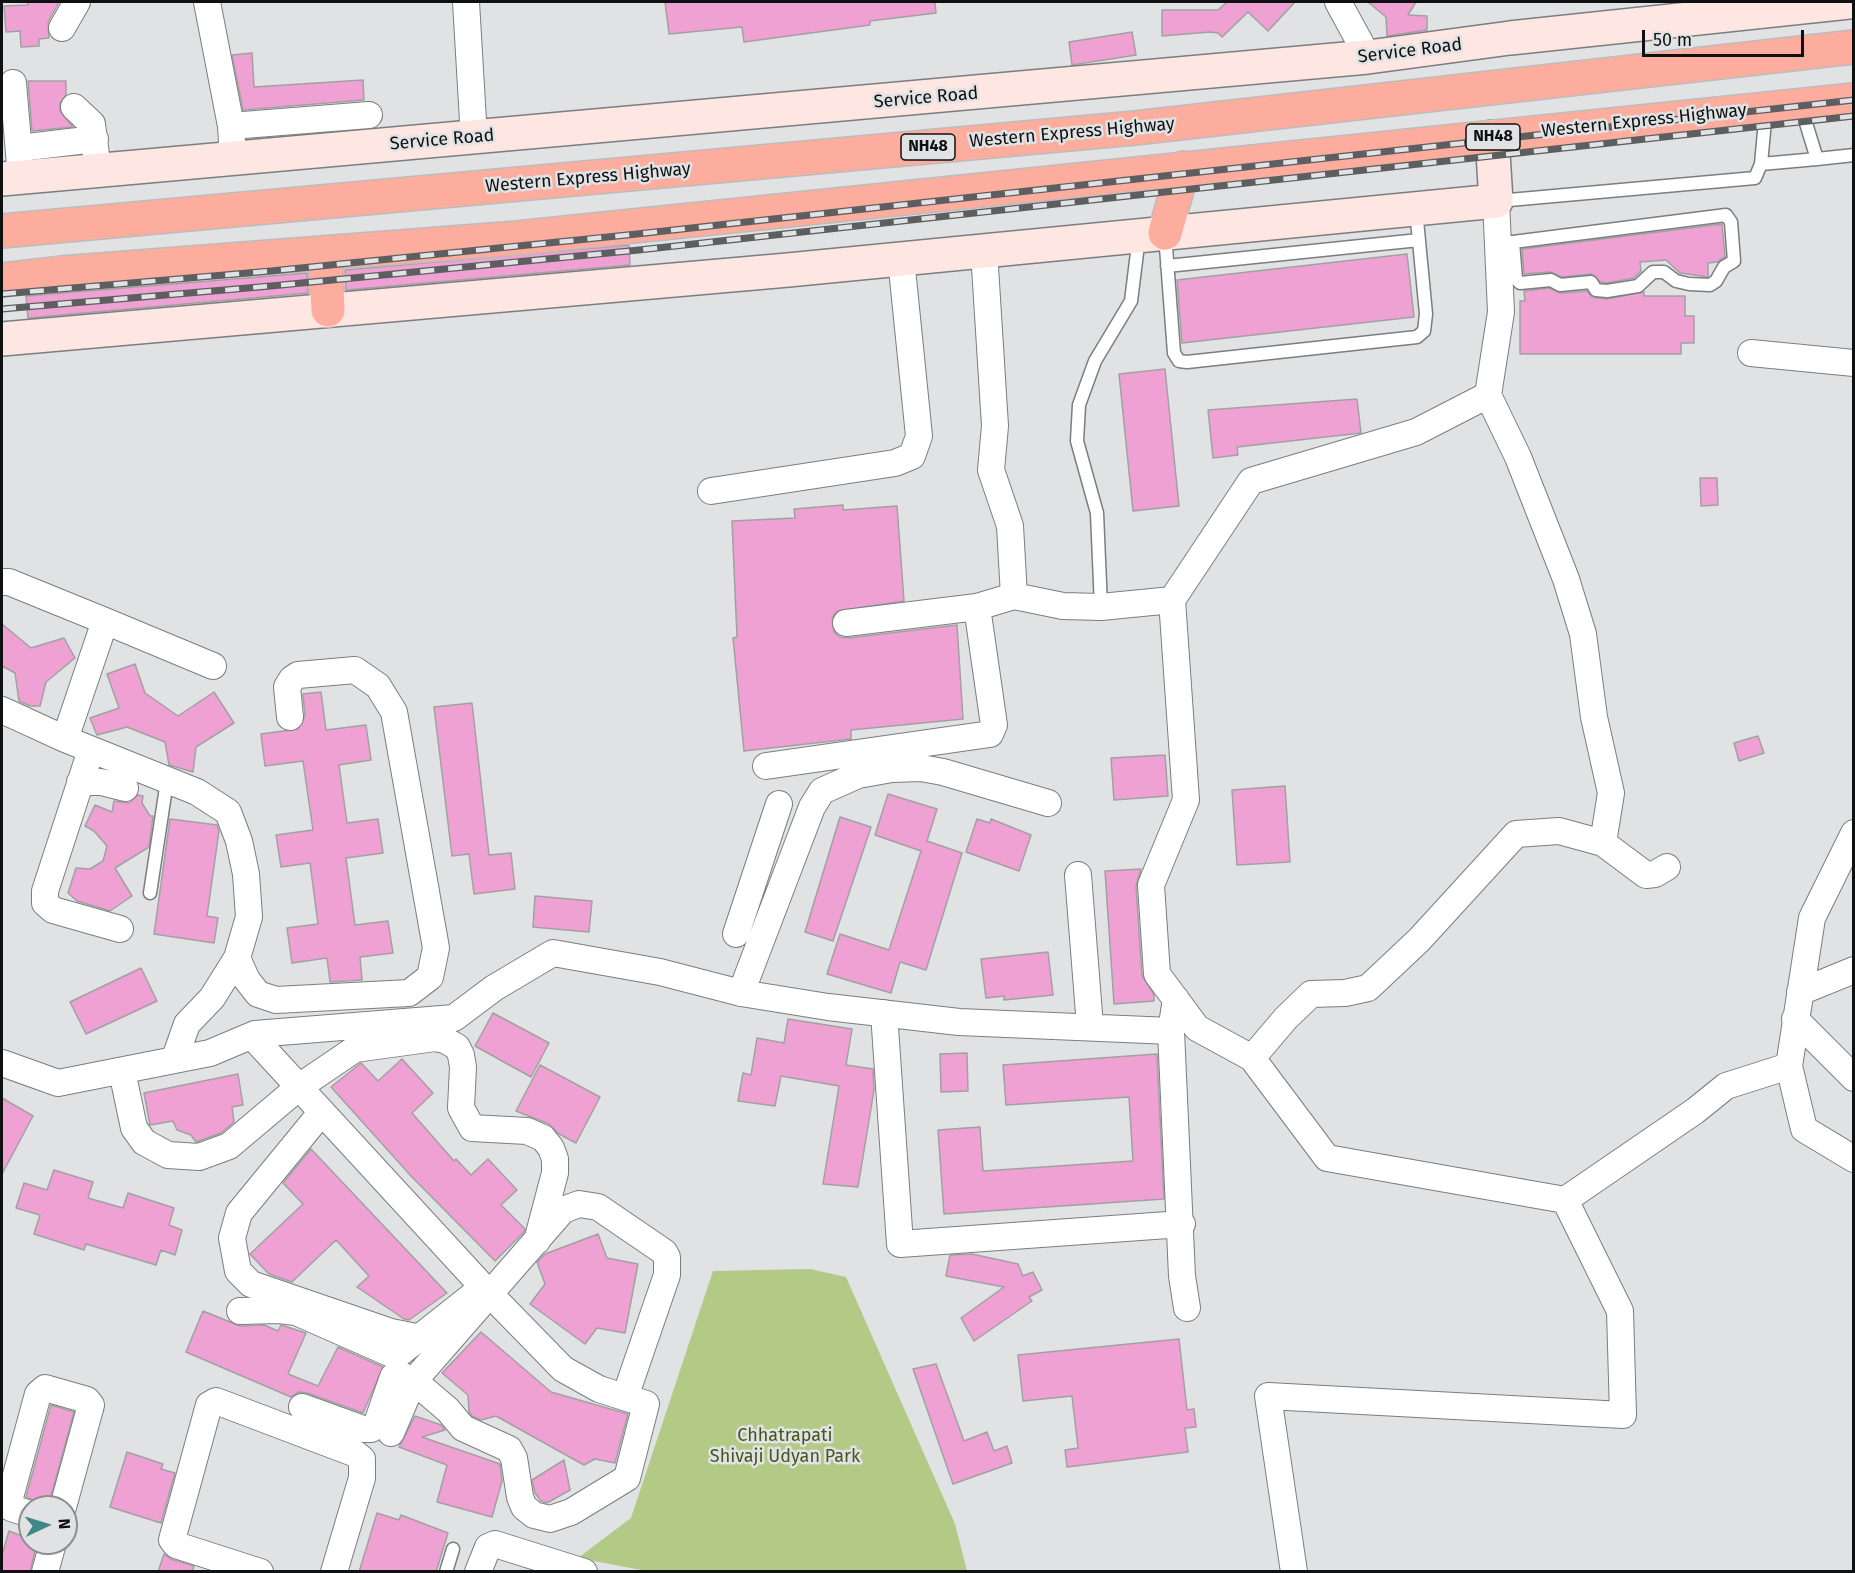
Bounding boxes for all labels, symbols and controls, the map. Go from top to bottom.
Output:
scale bar [1645,18,1807,56]
text: 50 m [1653,29,1692,51]
street label: Service Road [1357,34,1463,68]
street label: Service Road [873,83,979,113]
street label: Western Express Highway [1540,99,1748,143]
street label: Western Express Highway [968,113,1176,153]
road number: NH48 [1466,124,1520,150]
street label: Service Road [389,125,495,155]
road number: NH48 [901,134,955,160]
street label: Western Express Highway [484,158,692,198]
park label: Chhatrapati Shivaji Udyan Park [710,1425,860,1468]
north arrow [18,1495,78,1555]
text: N [55,1518,74,1530]

